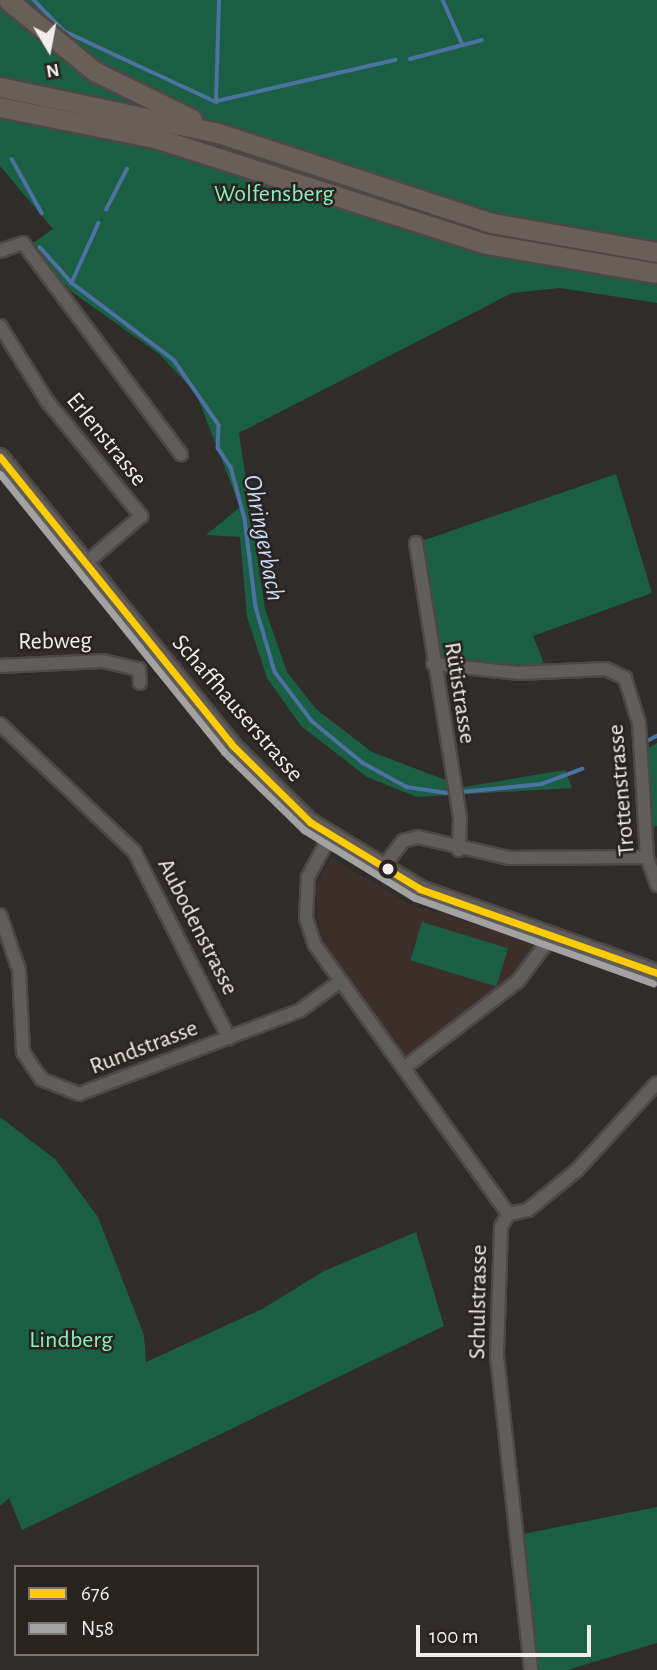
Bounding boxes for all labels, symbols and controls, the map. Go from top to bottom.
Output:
north arrow [14,14,84,84]
text: N [45,60,61,81]
park label: Wolfensberg [214,181,334,209]
street label: Erlenstrasse [59,387,153,493]
water label: Ohringerbach [235,472,291,604]
street label: Rebweg [18,627,92,657]
street label: Schaffhauserstrasse [165,629,309,789]
street label: Rütistrasse [437,640,481,746]
street label: Trottenstrasse [602,723,642,857]
street label: Aubodenstrasse [150,854,244,1000]
unlabelled marker [381,862,395,876]
street label: Rundstrasse [86,1014,202,1082]
street label: Schulstrasse [464,1244,494,1360]
park label: Lindberg [29,1327,113,1355]
legend [14,1565,259,1656]
text: 676 [81,1583,110,1604]
scale bar [419,1610,594,1654]
text: N58 [81,1618,114,1639]
text: 100 m [429,1626,479,1647]

